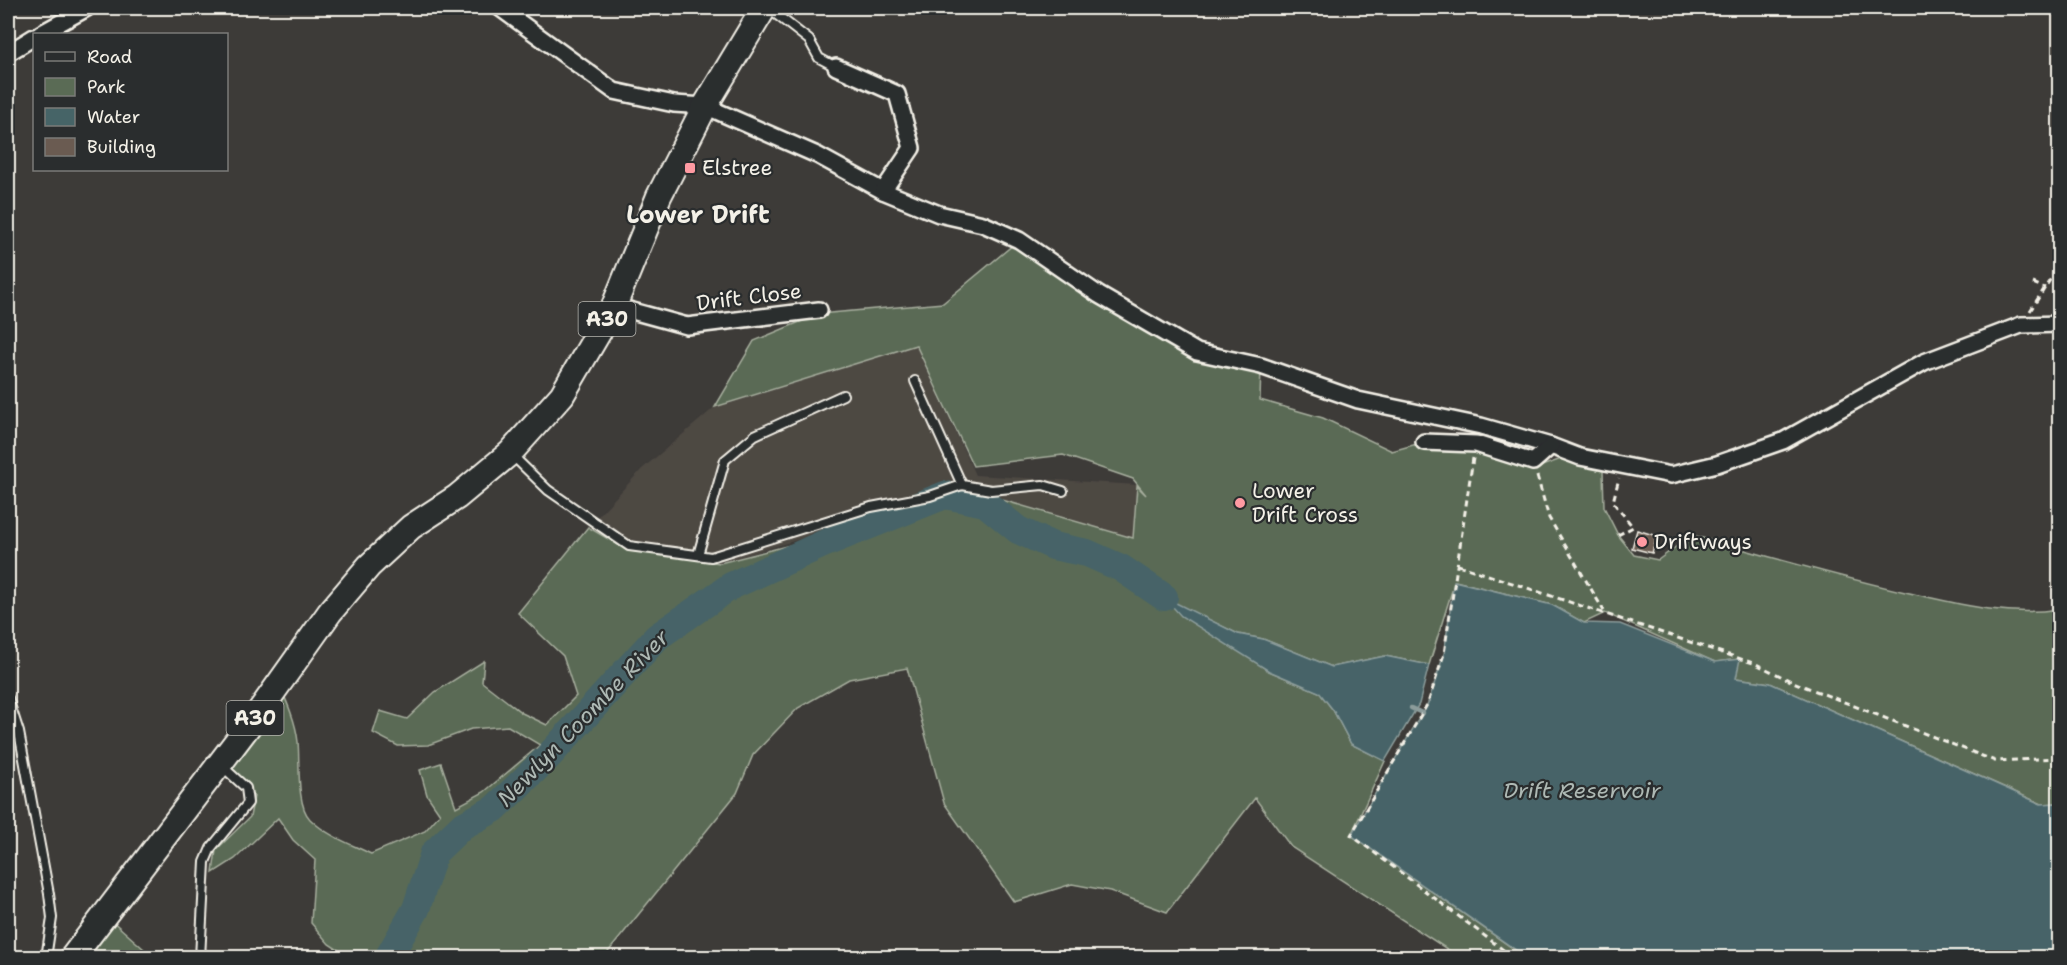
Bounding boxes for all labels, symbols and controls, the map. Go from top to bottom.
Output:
legend [33,33,228,171]
text: Road [87,45,132,69]
text: Park [87,75,126,99]
text: Water [87,105,140,129]
text: Building [87,135,156,159]
place label: Elstree [702,154,772,182]
marker: Elstree [683,161,697,175]
district label: Lower Drift [626,199,770,231]
street label: Drift Close [695,277,803,317]
road number: A30 [578,302,636,336]
place label: Lower Drift Cross [1252,477,1358,529]
marker: Lower Drift Cross [1233,496,1247,510]
place label: Driftways [1654,528,1752,556]
marker: Driftways [1635,535,1649,549]
water label: Newlyn Coombe River [491,623,676,813]
road number: A30 [226,701,284,735]
water label: Drift Reservoir [1503,776,1661,805]

